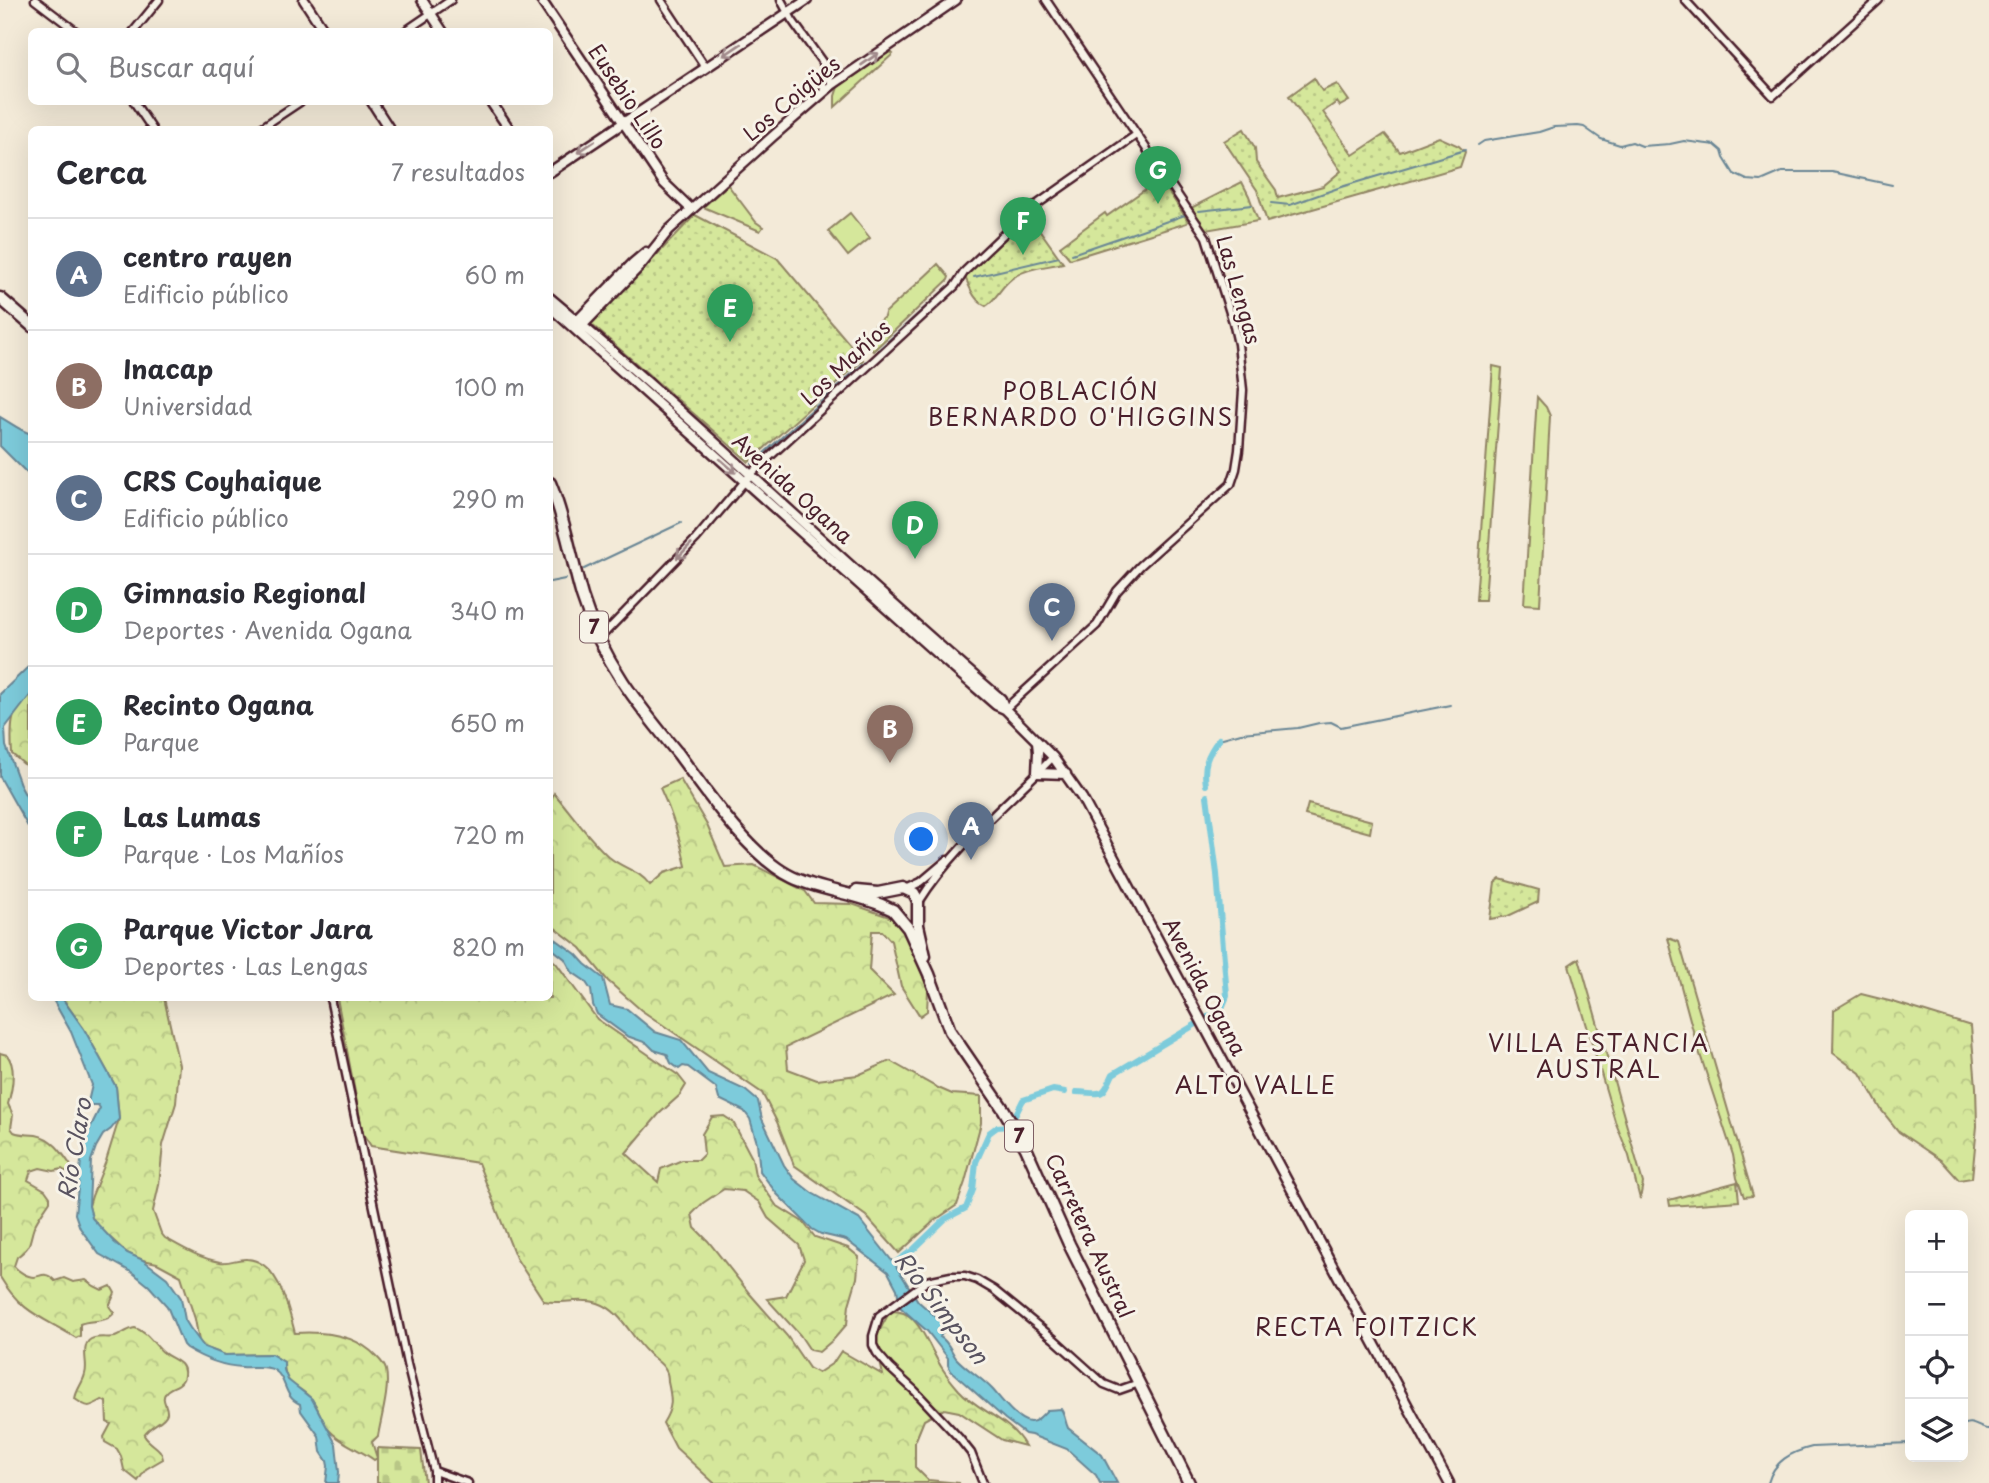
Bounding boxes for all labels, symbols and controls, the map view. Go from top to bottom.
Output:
search box [28,28,553,105]
street label: Eusebio Lillo [582,37,676,155]
one-way arrow [723,43,743,57]
text: Buscar aquí [108,47,254,86]
street label: Los Coigües [735,47,846,148]
icon: search [52,48,90,86]
one-way arrow [860,52,879,66]
one-way arrow [577,140,597,154]
pin: G [1135,146,1181,204]
text: Cerca [56,149,147,194]
text: 7 resultados [391,154,525,189]
pin: F [1000,197,1046,255]
street label: Las Lengas [1209,231,1271,348]
text: centro rayen [123,237,292,276]
text: A [70,257,88,292]
text: 60 m [465,257,525,292]
text: Edificio público [123,276,289,311]
pin: E [707,284,753,342]
street label: Los Mañíos [792,311,897,412]
text: Inacap [123,349,213,388]
text: B [71,369,87,404]
text: 100 m [455,369,525,404]
district label: POBLACIÓN BERNARDO O'HIGGINS [928,373,1234,434]
text: Universidad [123,388,252,423]
street label: Avenida Ogana [726,425,861,551]
one-way arrow [719,458,737,474]
text: CRS Coyhaique [123,461,322,500]
text: C [70,481,88,516]
text: 290 m [452,481,525,516]
text: Edificio público [123,500,289,535]
pin: D [892,501,938,559]
one-way arrow [676,542,693,559]
text: Gimnasio Regional [123,573,366,612]
pin: C [1029,583,1075,641]
text: D [70,593,88,628]
text: 340 m [450,593,525,628]
text: Deportes · Avenida Ogana [123,612,412,647]
road number: 7 [580,612,608,642]
text: Recinto Ogana [123,685,314,724]
text: E [72,705,86,740]
text: 650 m [450,705,525,740]
pin: B [867,705,913,763]
text: Parque [123,724,200,759]
text: Las Lumas [123,797,261,836]
pin: A [948,802,994,860]
text: F [72,817,86,852]
text: 720 m [453,817,525,852]
your location [904,822,938,856]
text: Parque · Los Mañíos [123,836,344,871]
text: Parque Victor Jara [123,909,373,948]
street label: Avenida Ogana [1156,911,1256,1062]
text: G [70,929,88,964]
text: 820 m [452,929,525,964]
text: Deportes · Las Lengas [123,948,368,983]
district label: VILLA ESTANCIA AUSTRAL [1488,1025,1710,1086]
district label: ALTO VALLE [1175,1067,1337,1102]
water label: Río Claro [47,1094,100,1202]
road number: 7 [1005,1120,1033,1152]
street label: Carretera Austral [1039,1147,1143,1323]
map controls [1905,1210,1968,1462]
button: + [1905,1210,1968,1273]
water label: Río Simpson [887,1243,998,1372]
button: − [1905,1273,1968,1336]
district label: RECTA FOITZICK [1255,1309,1479,1344]
button: locate [1905,1336,1968,1399]
button: layers [1905,1399,1968,1462]

